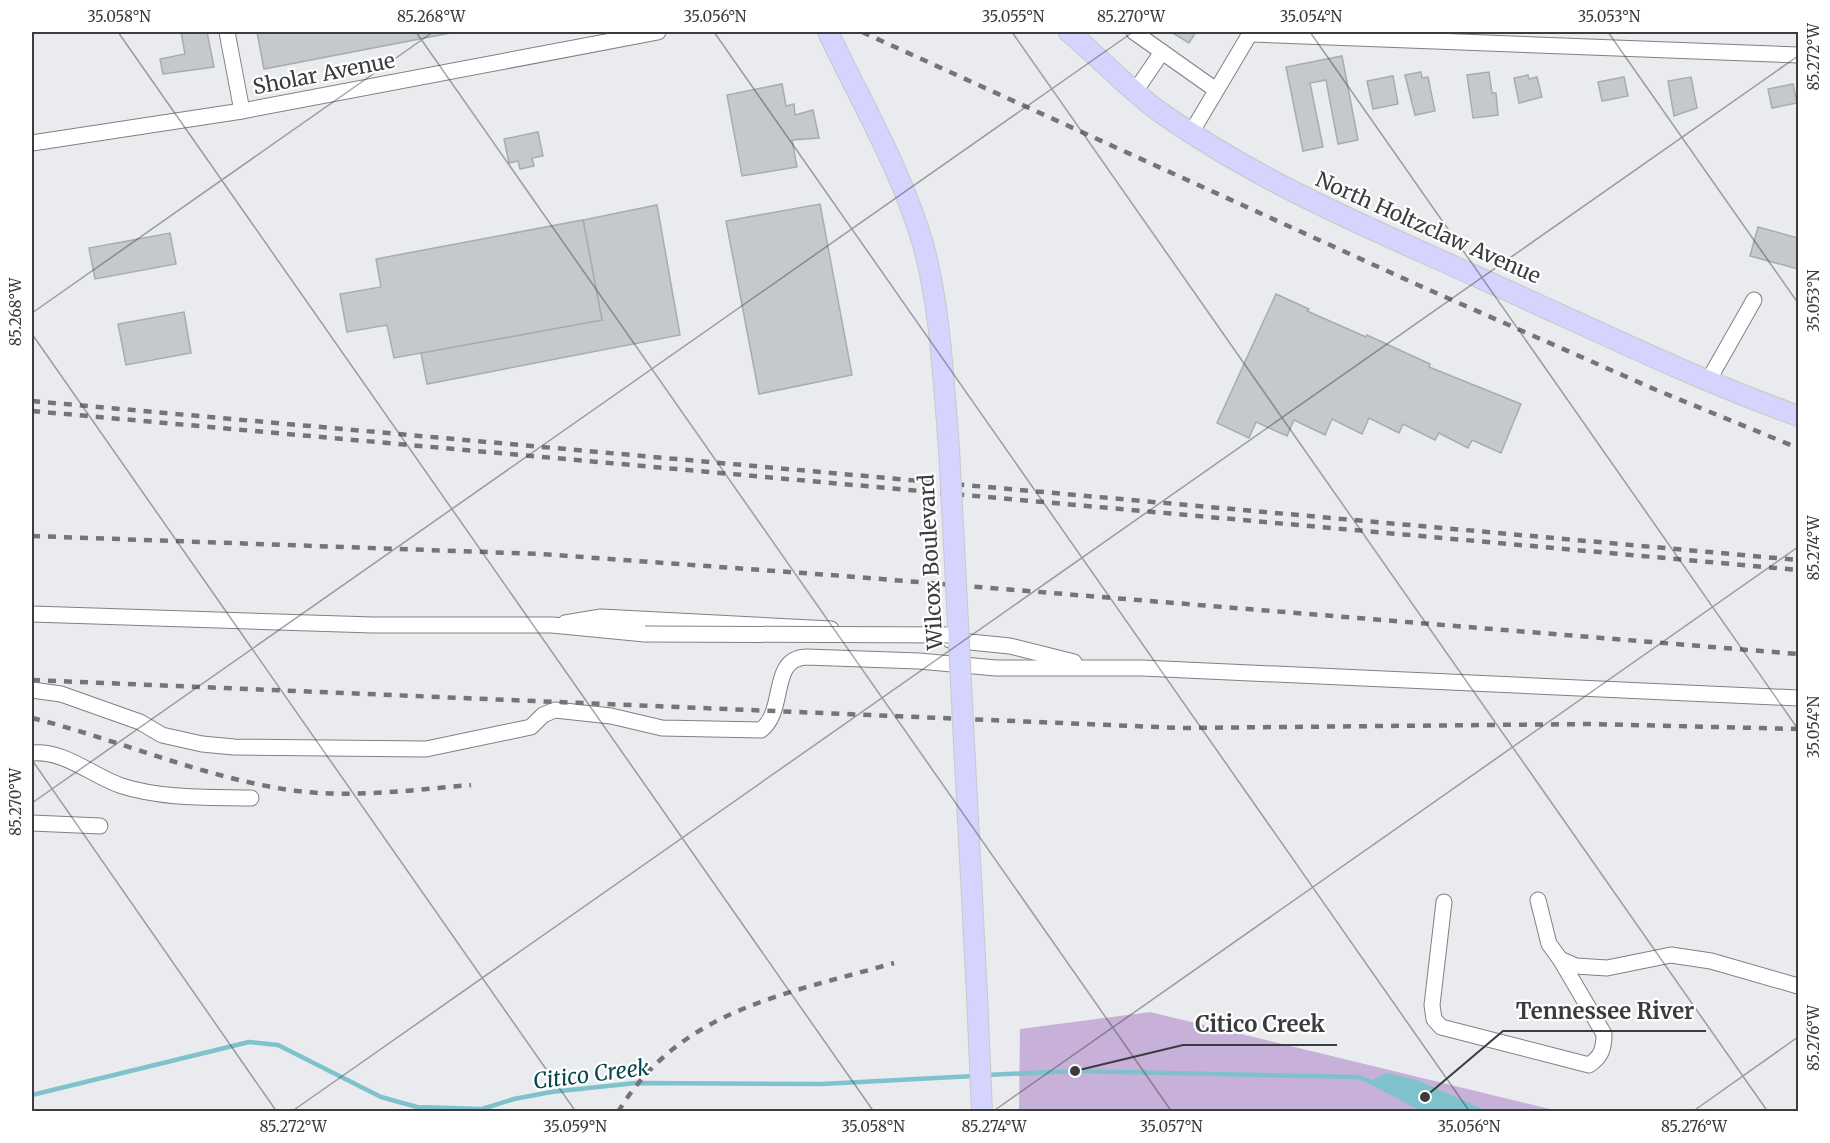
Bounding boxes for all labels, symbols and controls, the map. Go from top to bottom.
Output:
text: 35.058°N [87,7,151,26]
text: 85.268°W [397,7,466,26]
text: 35.056°N [684,7,747,26]
text: 35.055°N [982,7,1045,26]
text: 85.270°W [1097,7,1166,26]
text: 35.054°N [1280,7,1343,26]
text: 35.053°N [1578,7,1641,26]
text: 85.272°W [1804,22,1823,91]
street label: Sholar Avenue [251,46,397,101]
street label: North Holtzclaw Avenue [1311,166,1545,289]
text: 35.053°N [1804,269,1823,332]
text: 85.268°W [6,277,25,346]
street label: Wilcox Boulevard [912,473,949,652]
text: 85.274°W [1804,514,1823,581]
text: 35.054°N [1804,695,1823,758]
text: 85.270°W [6,767,25,836]
callout: Tennessee River [1503,991,1706,1031]
text: Tennessee River [1516,997,1694,1025]
text: 85.276°W [1804,1004,1823,1071]
callout: Citico Creek [1183,1005,1337,1045]
text: Citico Creek [1195,1010,1326,1038]
water label: Citico Creek [531,1053,651,1095]
text: 85.272°W [259,1117,328,1136]
text: 35.059°N [543,1117,607,1136]
text: 35.058°N [841,1117,905,1136]
text: 85.274°W [961,1117,1028,1136]
text: 35.057°N [1139,1117,1203,1136]
text: 35.056°N [1438,1117,1501,1136]
text: 85.276°W [1661,1117,1728,1136]

